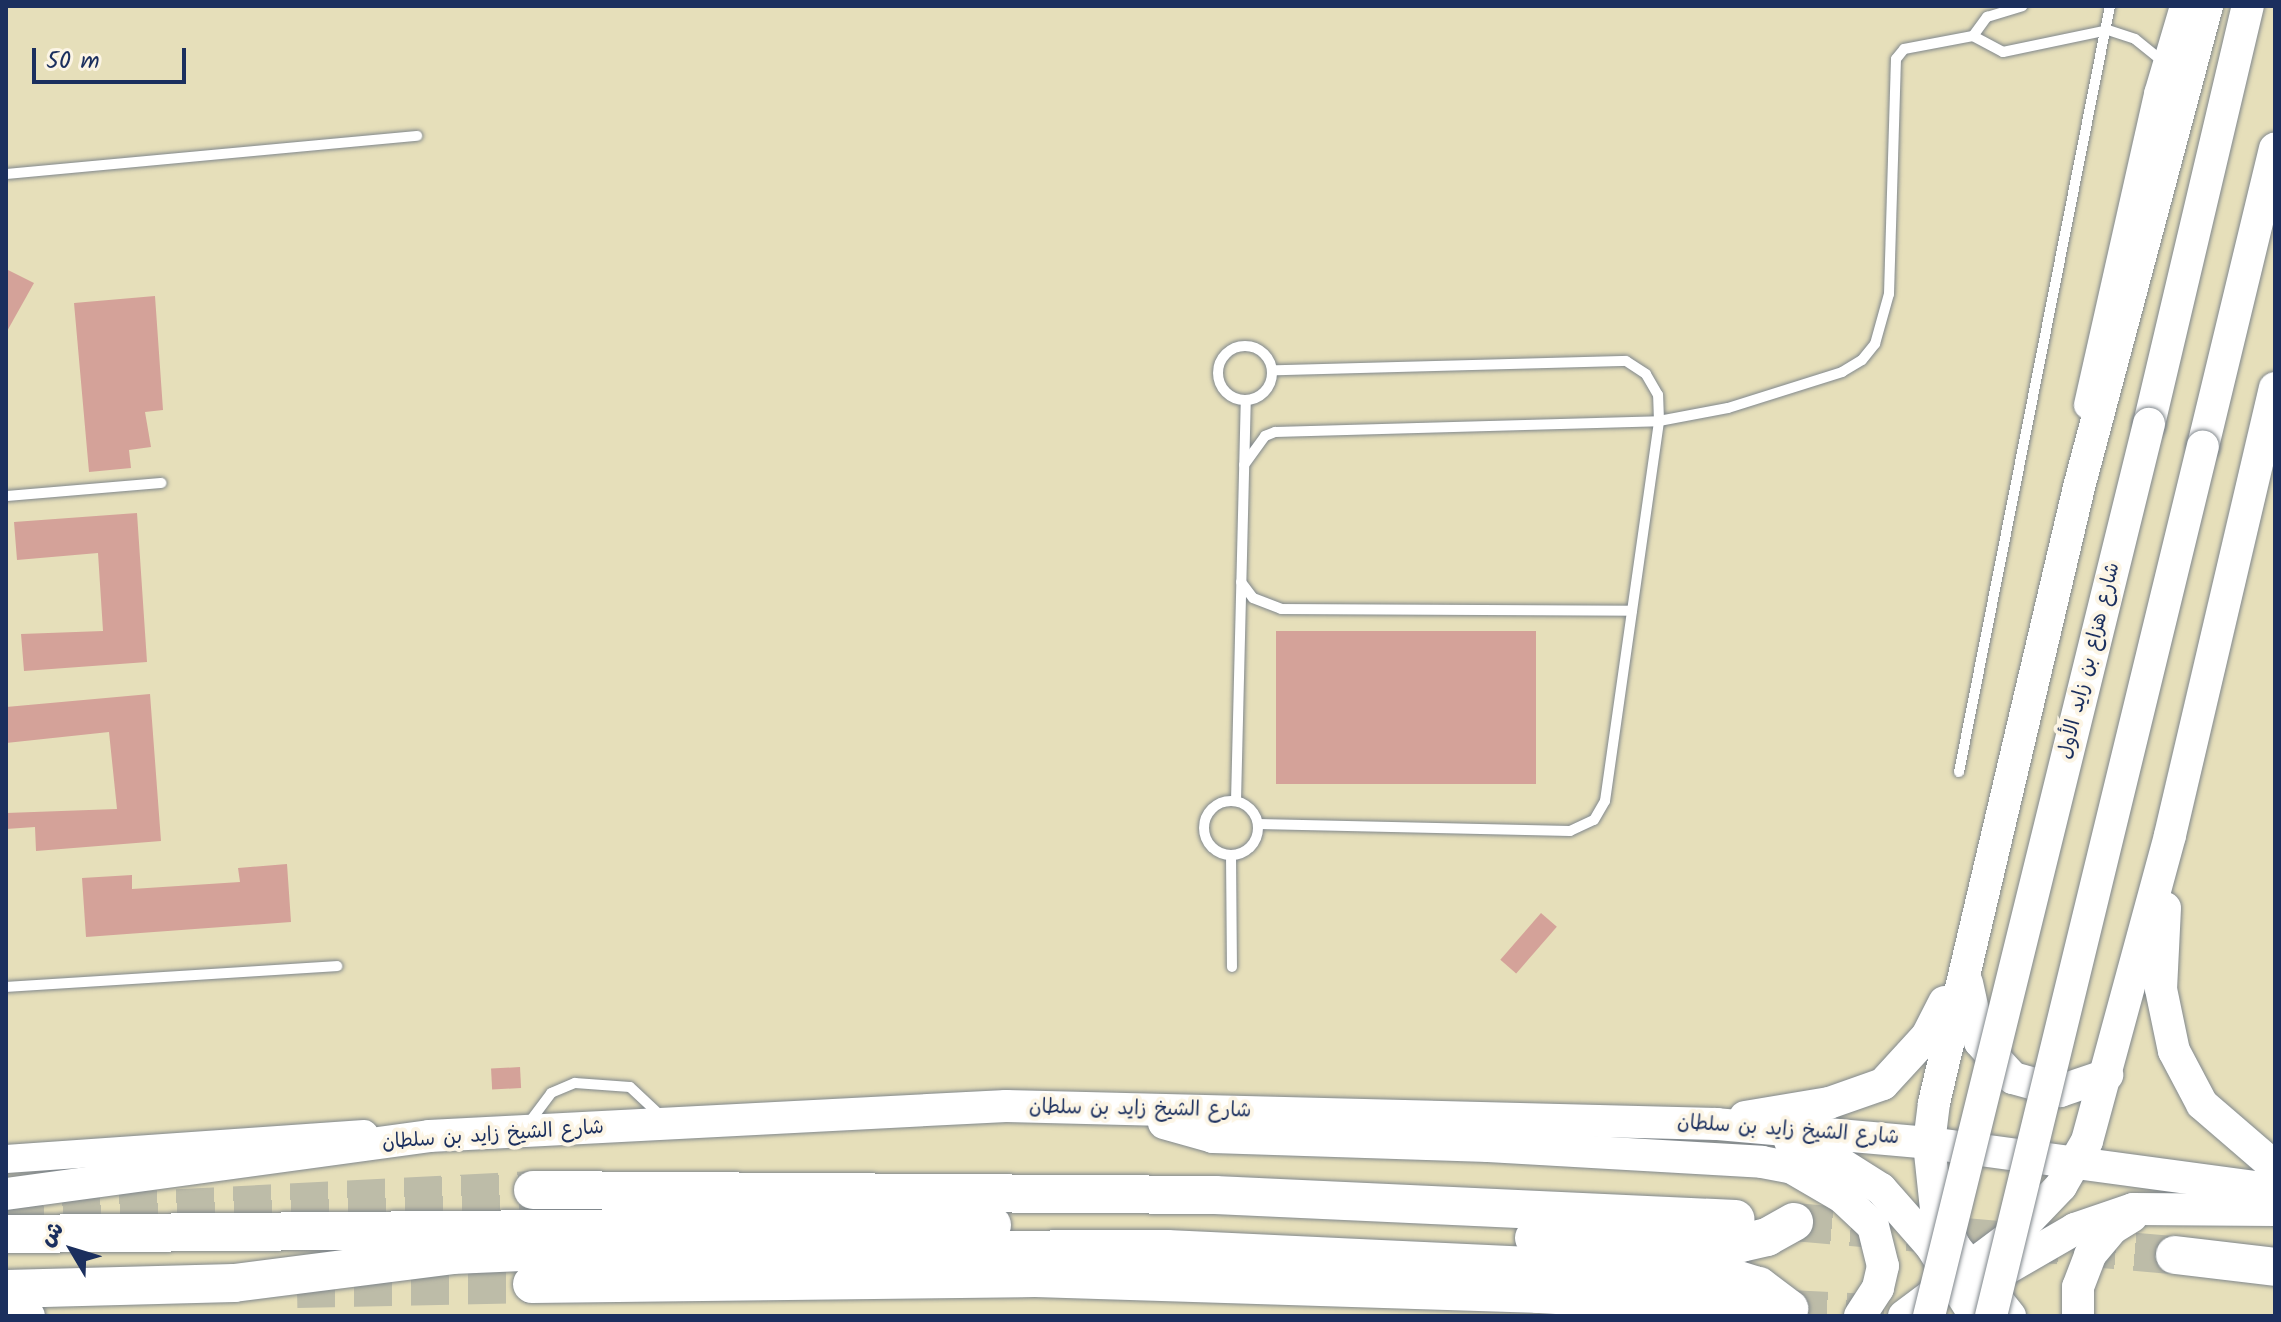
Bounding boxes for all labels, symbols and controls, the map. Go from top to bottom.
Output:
scale bar [36,32,190,82]
text: 50 m [46,42,100,81]
street label: شارع هزاع بن زايد الأول [2054,560,2126,762]
street label: شارع الشيخ زايد بن سلطان [1029,1096,1251,1124]
street label: شارع الشيخ زايد بن سلطان [1676,1111,1900,1151]
street label: شارع الشيخ زايد بن سلطان [381,1116,605,1156]
north arrow [32,1210,112,1290]
text: ش [31,1215,74,1255]

